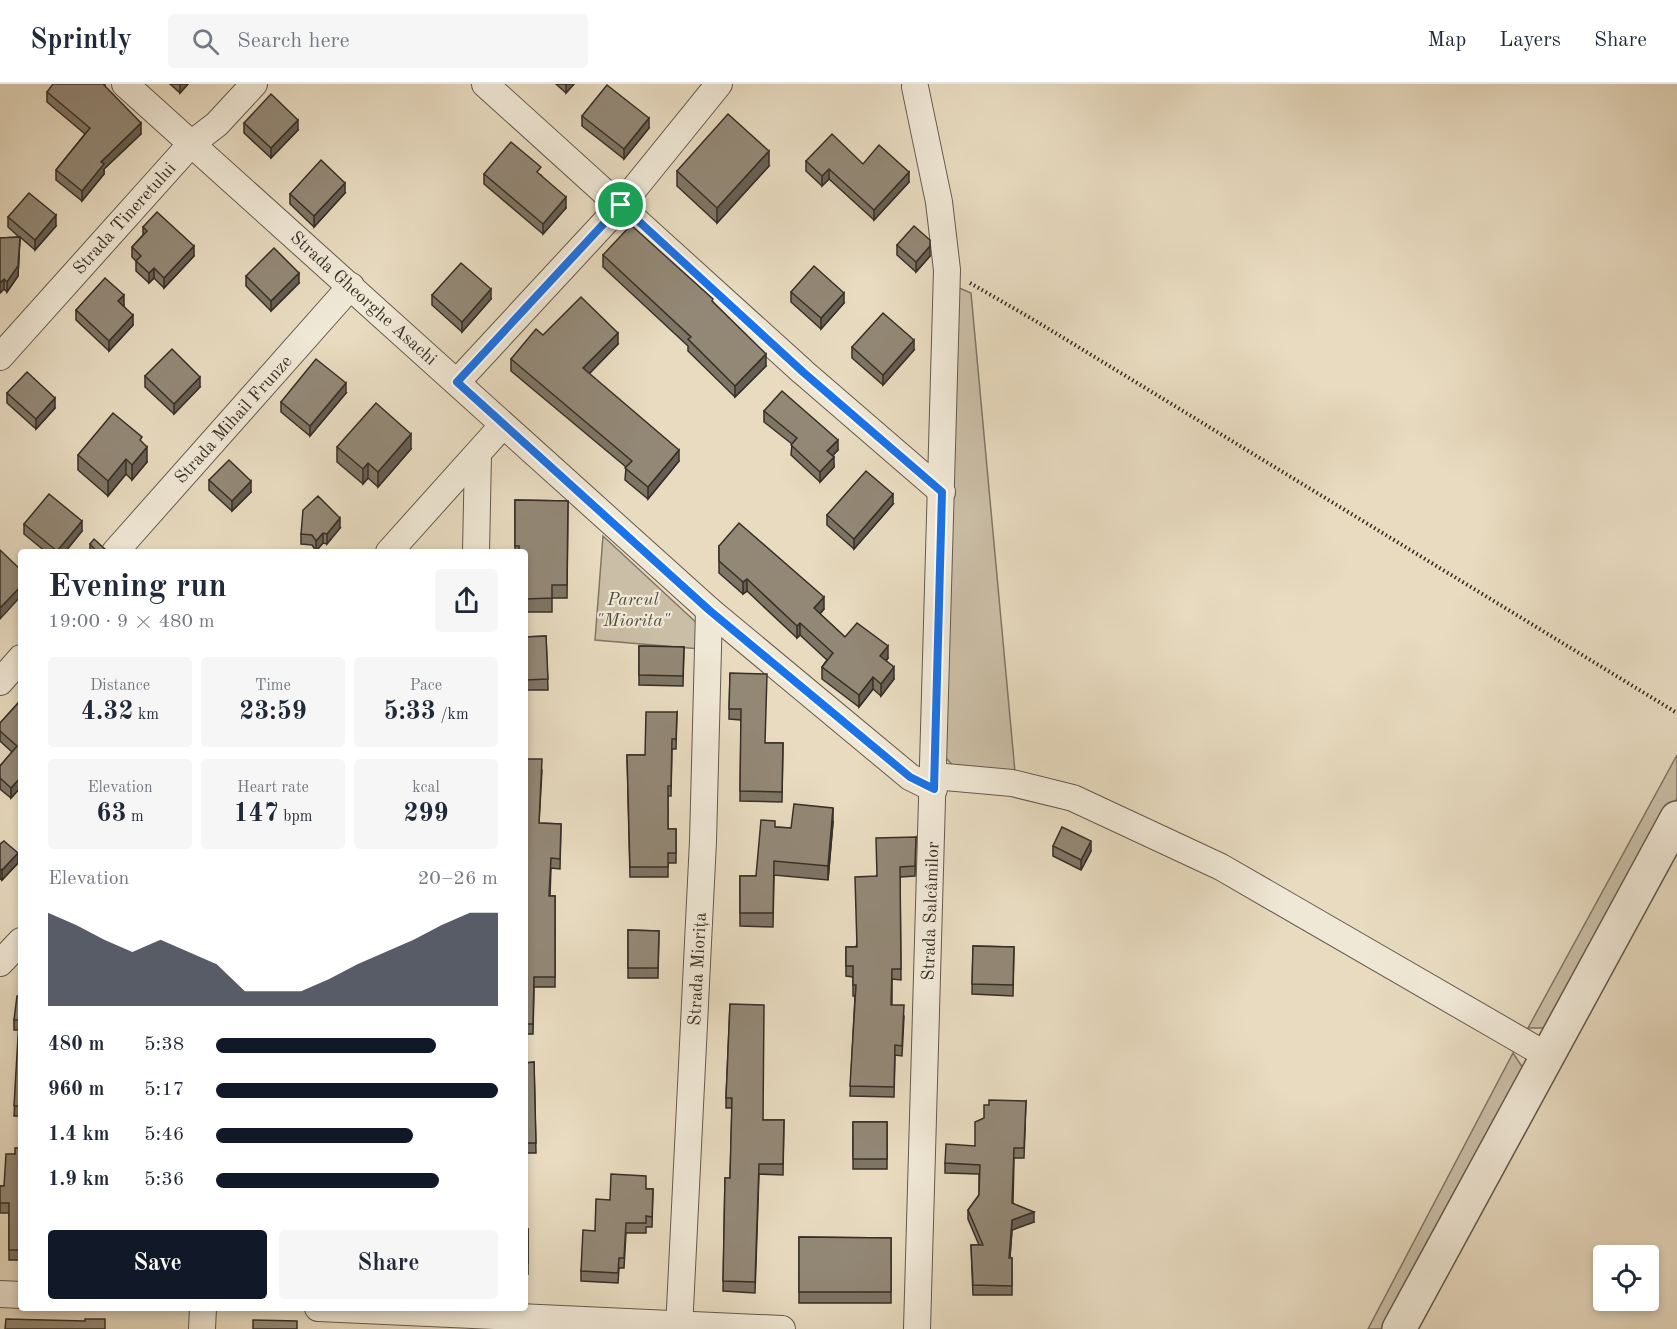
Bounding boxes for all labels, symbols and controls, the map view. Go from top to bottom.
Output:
search box [168,14,588,68]
icon: search [189,25,222,58]
text: Sprintly [30,27,132,55]
text: Search here [237,30,350,52]
text: Map [1427,30,1466,51]
text: Layers [1499,30,1561,51]
text: Share [1594,30,1647,51]
street label: Strada Tineretului [70,159,180,278]
pin [595,179,646,230]
icon: arrive [604,188,637,221]
street label: Strada Gheorghe Asachi [287,228,440,369]
street label: Strada Mihail Frunze [172,352,296,487]
button: share [435,569,498,632]
text: Evening run [48,571,227,604]
park label: Parcul "Miorita" [596,591,671,630]
text: 19:00 · 9 × 480 m [48,612,215,632]
text: Distance [90,678,150,694]
text: Time [255,678,291,694]
text: Pace [410,678,442,694]
text: 4.32 [81,699,134,725]
text: 23:59 [239,699,307,725]
text: 5:33 [383,699,436,725]
text: km [134,707,159,723]
text: /km [436,707,469,723]
text: Elevation [87,780,153,796]
text: Heart rate [237,780,309,796]
text: kcal [412,780,440,796]
text: 63 [96,801,126,827]
text: 147 [234,801,279,827]
text: 299 [403,801,449,827]
text: m [126,809,144,825]
text: bpm [279,809,312,825]
street label: Strada Salcâmilor [920,841,942,981]
text: Elevation [48,869,129,889]
text: 20–26 m [418,869,498,889]
street label: Strada Miorița [686,912,711,1026]
text: 480 m [48,1035,104,1055]
text: 5:38 [144,1035,184,1055]
text: 960 m [48,1080,104,1100]
text: 5:17 [144,1080,184,1100]
text: 1.4 km [48,1125,110,1145]
text: 5:46 [144,1125,184,1145]
text: 1.9 km [48,1170,110,1190]
text: 5:36 [144,1170,184,1190]
button: Save [48,1230,267,1299]
button: Share [279,1230,498,1299]
map controls [1593,1245,1659,1311]
button: locate [1593,1245,1659,1311]

